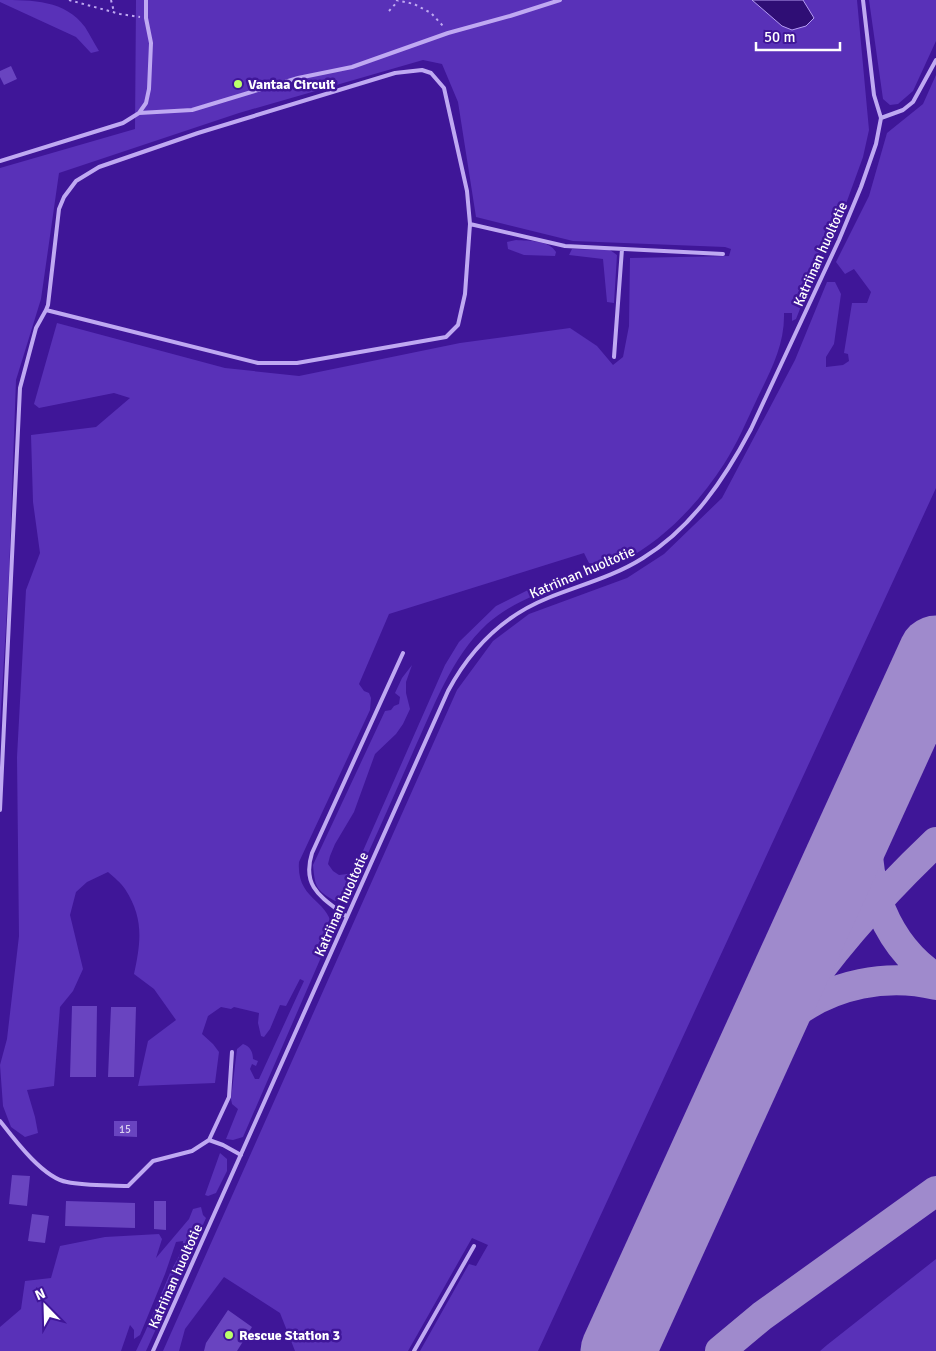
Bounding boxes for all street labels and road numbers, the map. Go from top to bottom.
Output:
street label: Katriinan huoltotie [790,199,851,309]
street label: Katriinan huoltotie [527,543,637,602]
street label: Katriinan huoltotie [311,849,372,959]
street label: Katriinan huoltotie [145,1221,206,1331]

